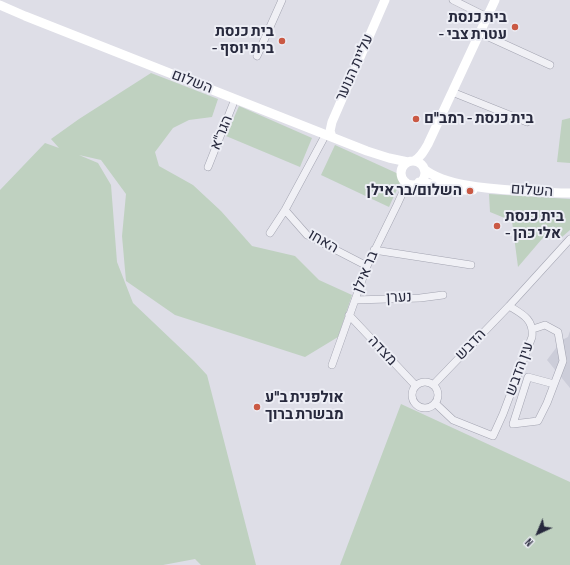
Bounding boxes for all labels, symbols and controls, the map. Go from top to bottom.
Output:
place label: בית כנסת - עטרת צבי [439,9,507,44]
marker: בית כנסת - עטרת צבי [510,22,520,32]
place label: בית כנסת - בית יוסף [212,23,274,58]
street label: עליית הנוער [332,31,378,105]
marker: בית כנסת - בית יוסף [277,36,287,46]
street label: השלום [169,66,215,98]
place label: בית כנסת - רמב"ם [424,110,534,128]
street label: הגר"א [207,113,237,153]
marker: בית כנסת - רמב"ם [411,114,421,124]
street label: השלום [510,181,554,201]
place label: השלום/בר אילן [366,182,462,200]
marker: השלום/בר אילן [465,186,475,196]
place label: בית כנסת - אלי כהן [505,208,564,243]
marker: בית כנסת - אלי כהן [492,221,502,231]
street label: האחו [305,226,341,258]
street label: בר אילן [349,248,383,296]
street label: נערן [386,289,412,307]
street label: הדבש [452,326,490,364]
street label: מצדה [364,332,400,370]
street label: עין הדבש [502,339,538,399]
place label: אולפנית ב"ע מבשרת ברוך [265,389,344,424]
marker: אולפנית ב"ע מבשרת ברוך [252,402,262,412]
north arrow [518,513,558,553]
text: N [523,535,536,549]

